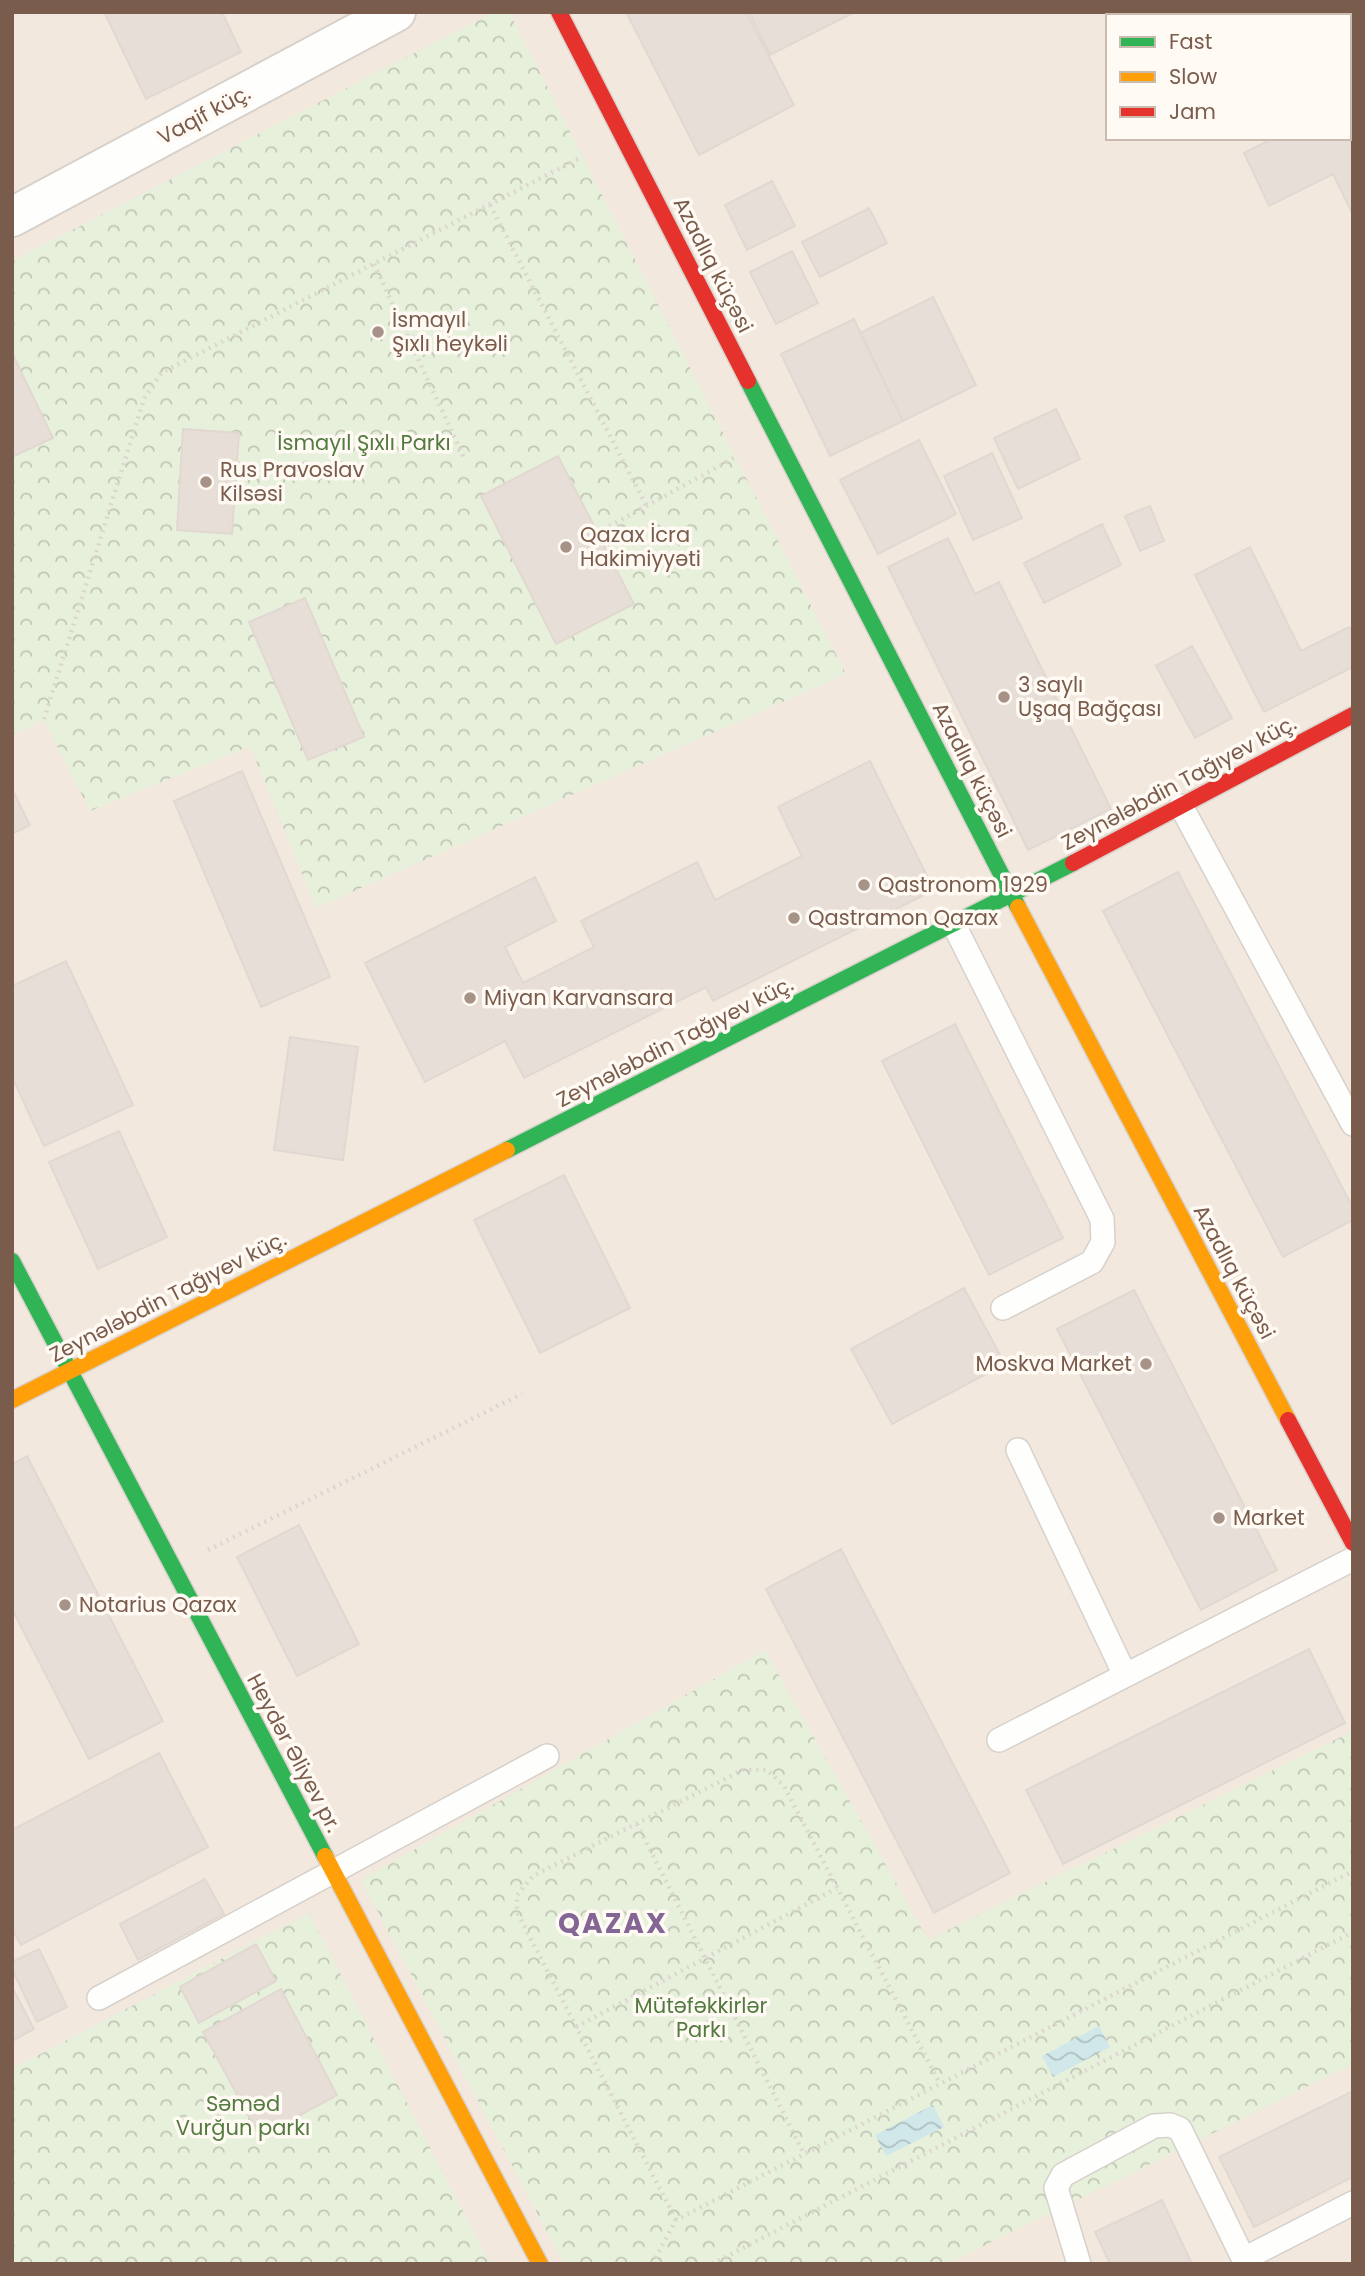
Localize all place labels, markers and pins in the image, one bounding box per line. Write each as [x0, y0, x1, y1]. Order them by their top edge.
place label: İsmayıl Şıxlı heykəli [392, 305, 508, 358]
marker: İsmayıl Şıxlı heykəli [370, 324, 386, 340]
place label: Rus Pravoslav Kilsəsi [220, 455, 365, 508]
marker: Rus Pravoslav Kilsəsi [198, 474, 214, 490]
place label: Qazax İcra Hakimiyyəti [580, 520, 701, 573]
marker: Qazax İcra Hakimiyyəti [558, 539, 574, 555]
place label: 3 saylı Uşaq Bağçası [1018, 670, 1161, 723]
marker: 3 saylı Uşaq Bağçası [996, 689, 1012, 705]
place label: Qastronom 1929 [878, 870, 1048, 899]
marker: Qastronom 1929 [856, 877, 872, 893]
place label: Qastramon Qazax [808, 903, 998, 932]
marker: Qastramon Qazax [786, 910, 802, 926]
place label: Miyan Karvansara [484, 983, 674, 1012]
marker: Miyan Karvansara [462, 990, 478, 1006]
place label: Moskva Market [976, 1349, 1132, 1378]
marker: Moskva Market [1138, 1356, 1154, 1372]
place label: Market [1233, 1503, 1305, 1532]
marker: Market [1211, 1510, 1227, 1526]
place label: Notarius Qazax [79, 1590, 237, 1619]
marker: Notarius Qazax [57, 1597, 73, 1613]

